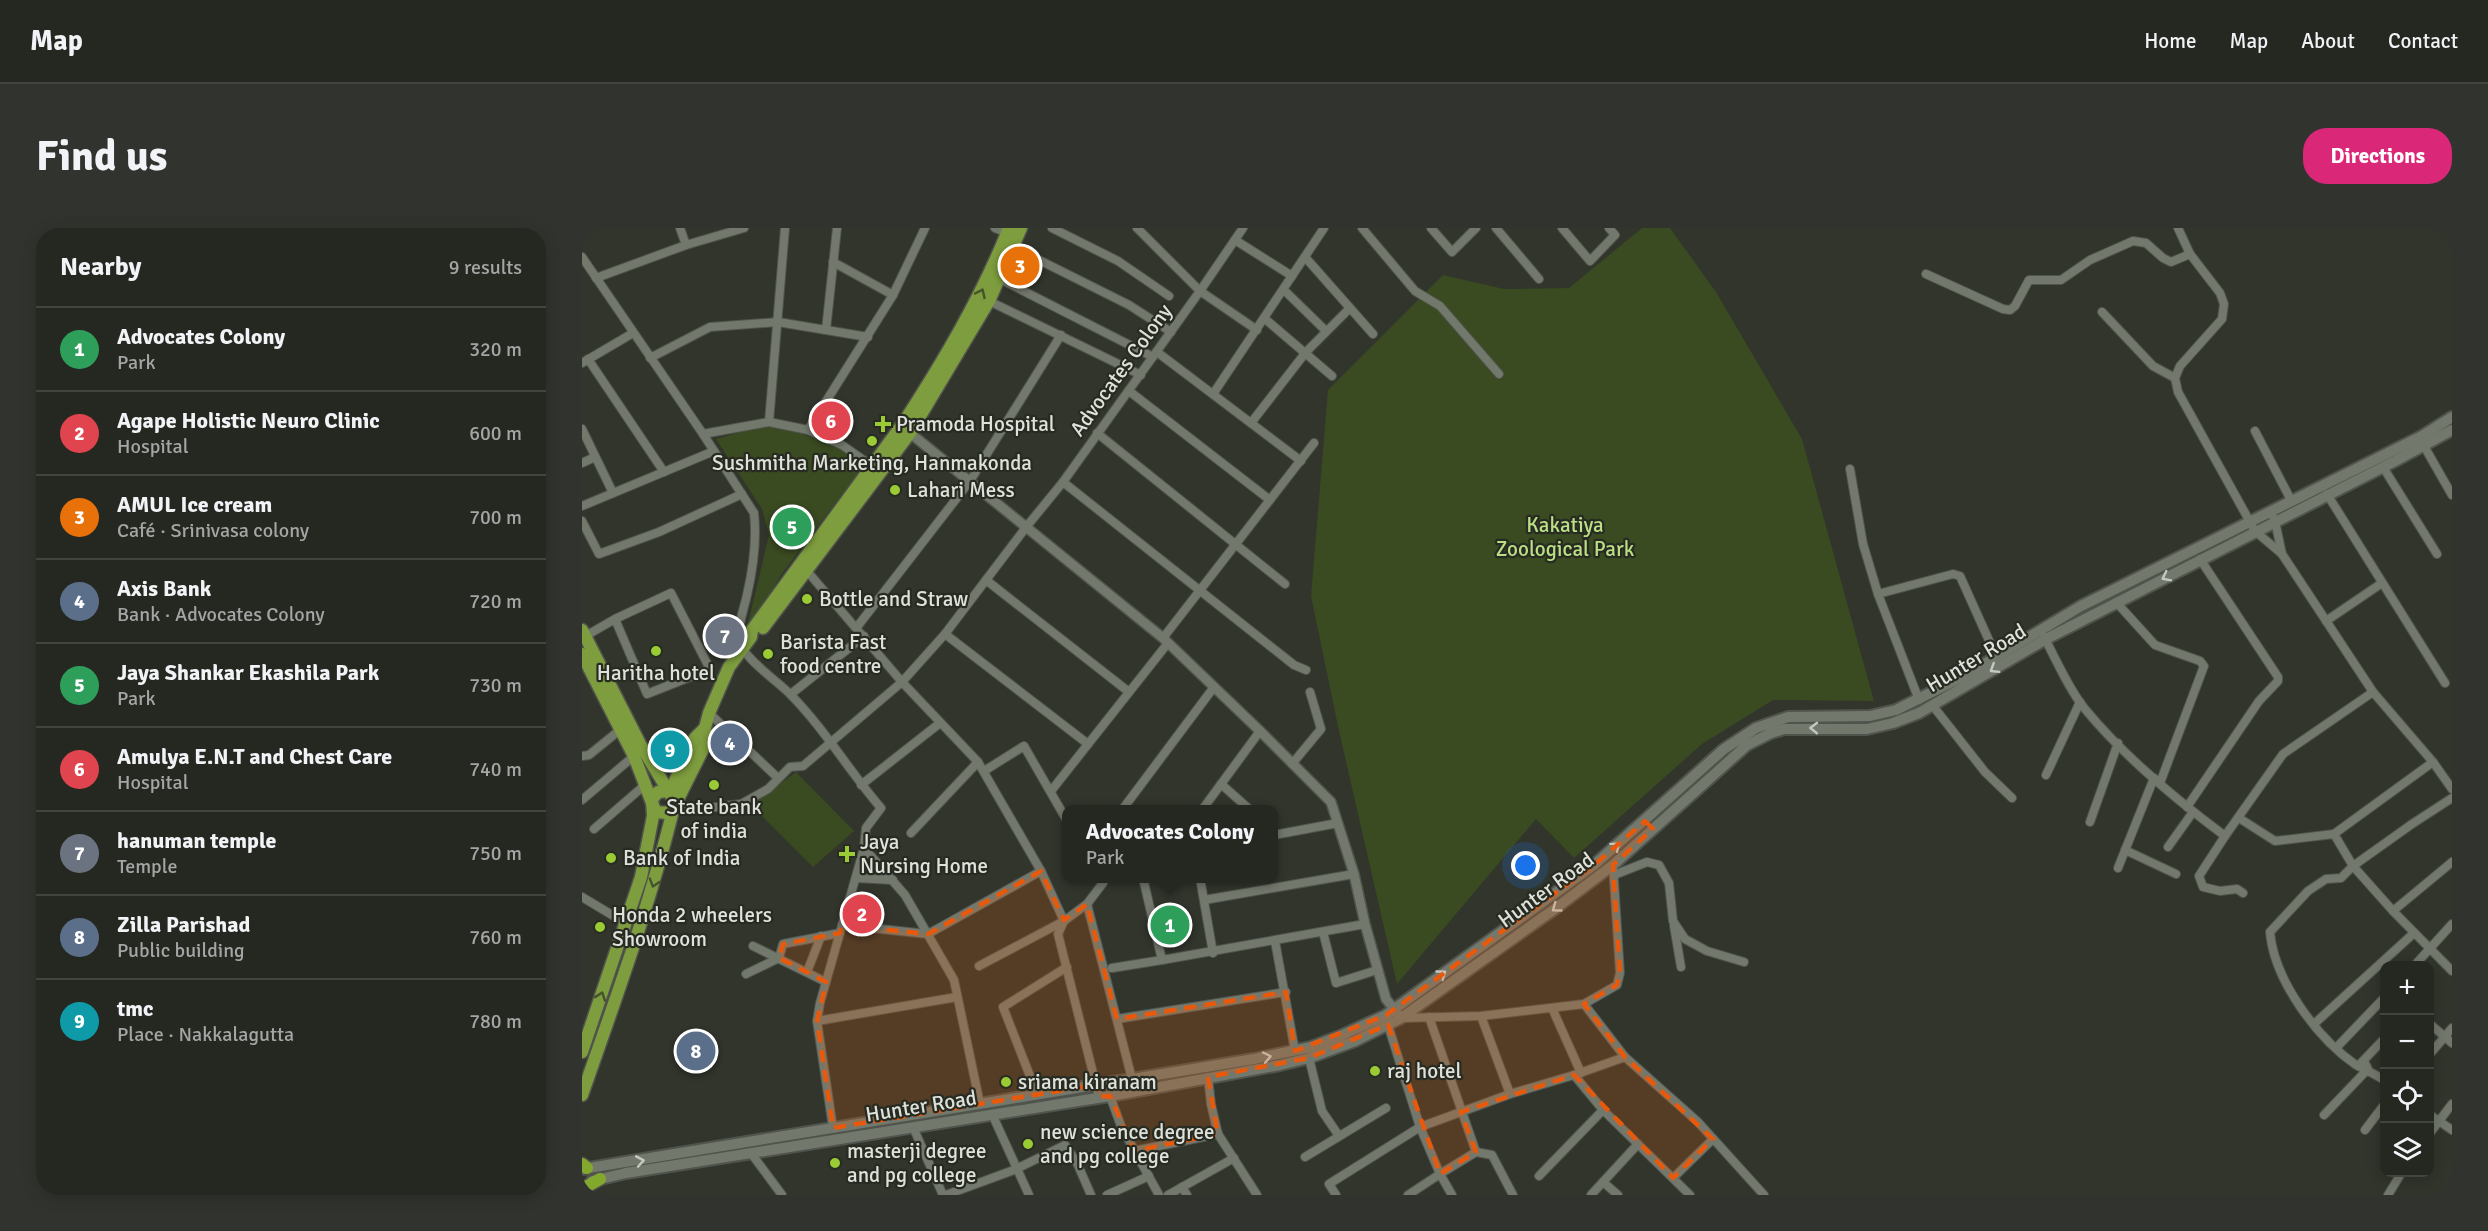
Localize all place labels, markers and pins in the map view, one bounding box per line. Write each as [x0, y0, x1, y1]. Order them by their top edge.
pin: 3 [1000, 243, 1040, 288]
pin: 6 [812, 398, 850, 444]
place label: Pramoda Hospital [896, 411, 1055, 437]
marker: Pramoda Hospital [874, 415, 892, 433]
marker: Sushmitha Marketing, Hanmakonda [865, 434, 879, 448]
place label: Sushmitha Marketing, Hanmakonda [712, 450, 1032, 476]
place label: Lahari Mess [907, 477, 1015, 503]
marker: Lahari Mess [888, 483, 902, 497]
pin: 5 [772, 504, 812, 550]
place label: Bottle and Straw [819, 586, 968, 612]
marker: Bottle and Straw [800, 592, 814, 606]
pin: 7 [706, 614, 744, 658]
place label: Barista Fast food centre [780, 629, 886, 679]
marker: Haritha hotel [649, 644, 663, 658]
marker: Barista Fast food centre [761, 647, 775, 661]
place label: Haritha hotel [597, 660, 715, 686]
pin: 4 [710, 720, 750, 766]
pin: 9 [650, 728, 689, 772]
marker: State bank of india [707, 778, 721, 792]
place label: State bank of india [666, 794, 762, 844]
place label: Jaya Nursing Home [860, 829, 988, 879]
place label: Bank of India [623, 845, 740, 871]
marker: Jaya Nursing Home [838, 845, 856, 863]
marker: Bank of India [604, 851, 618, 865]
pin: 2 [842, 892, 882, 936]
place label: Honda 2 wheelers Showroom [612, 902, 772, 952]
pin: 1 [1150, 902, 1190, 948]
marker: Honda 2 wheelers Showroom [593, 920, 607, 934]
pin: 8 [676, 1028, 716, 1074]
place label: raj hotel [1387, 1058, 1462, 1084]
marker: raj hotel [1368, 1064, 1382, 1078]
place label: sriama kiranam [1018, 1069, 1157, 1095]
marker: sriama kiranam [999, 1075, 1013, 1089]
place label: new science degree and pg college [1040, 1119, 1214, 1169]
marker: new science degree and pg college [1021, 1137, 1035, 1151]
place label: masterji degree and pg college [847, 1138, 987, 1188]
marker: masterji degree and pg college [828, 1156, 842, 1170]

